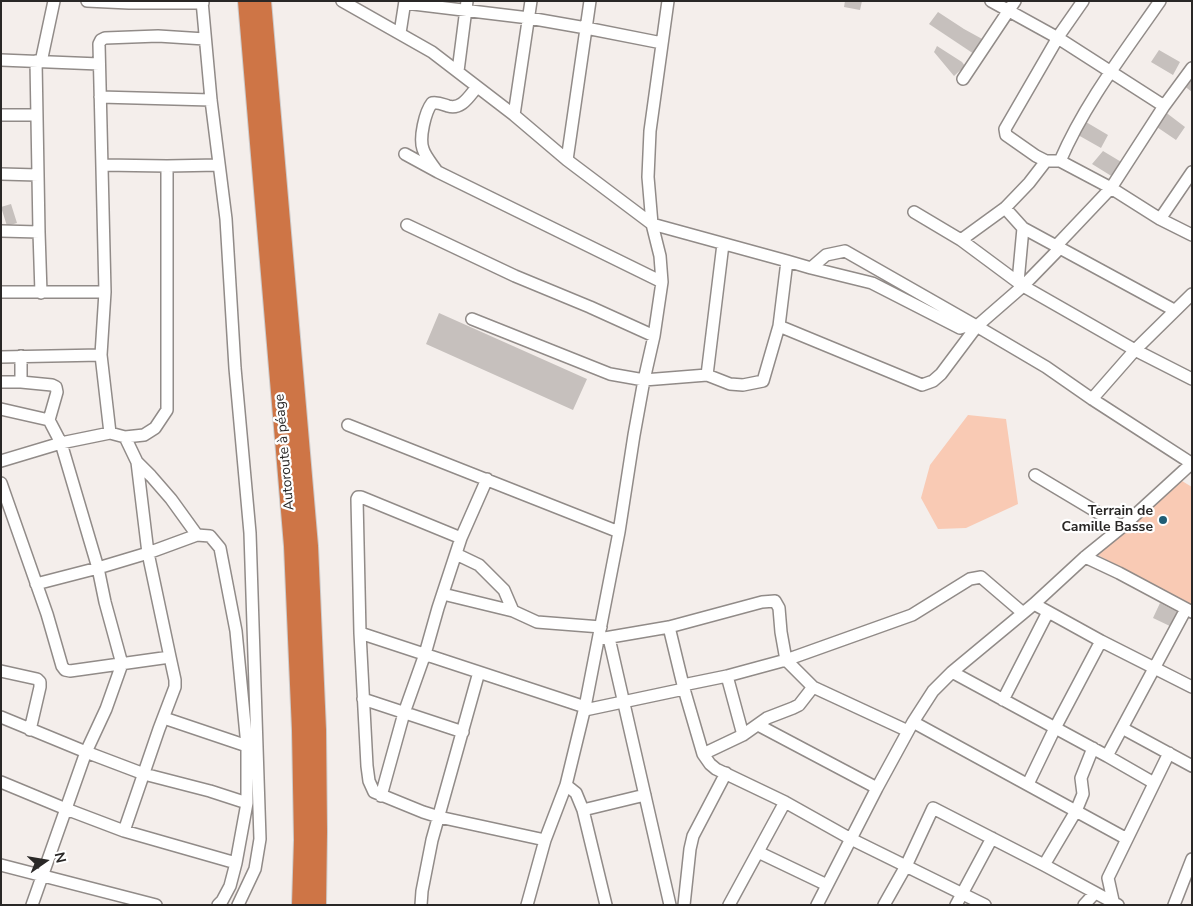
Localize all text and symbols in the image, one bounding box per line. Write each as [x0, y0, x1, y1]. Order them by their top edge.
street label: Autoroute à péage [272, 393, 298, 511]
place label: Terrain de Camille Basse [1061, 504, 1153, 536]
marker: Terrain de Camille Basse [1157, 514, 1169, 526]
north arrow [20, 836, 70, 886]
text: N [50, 850, 71, 865]

